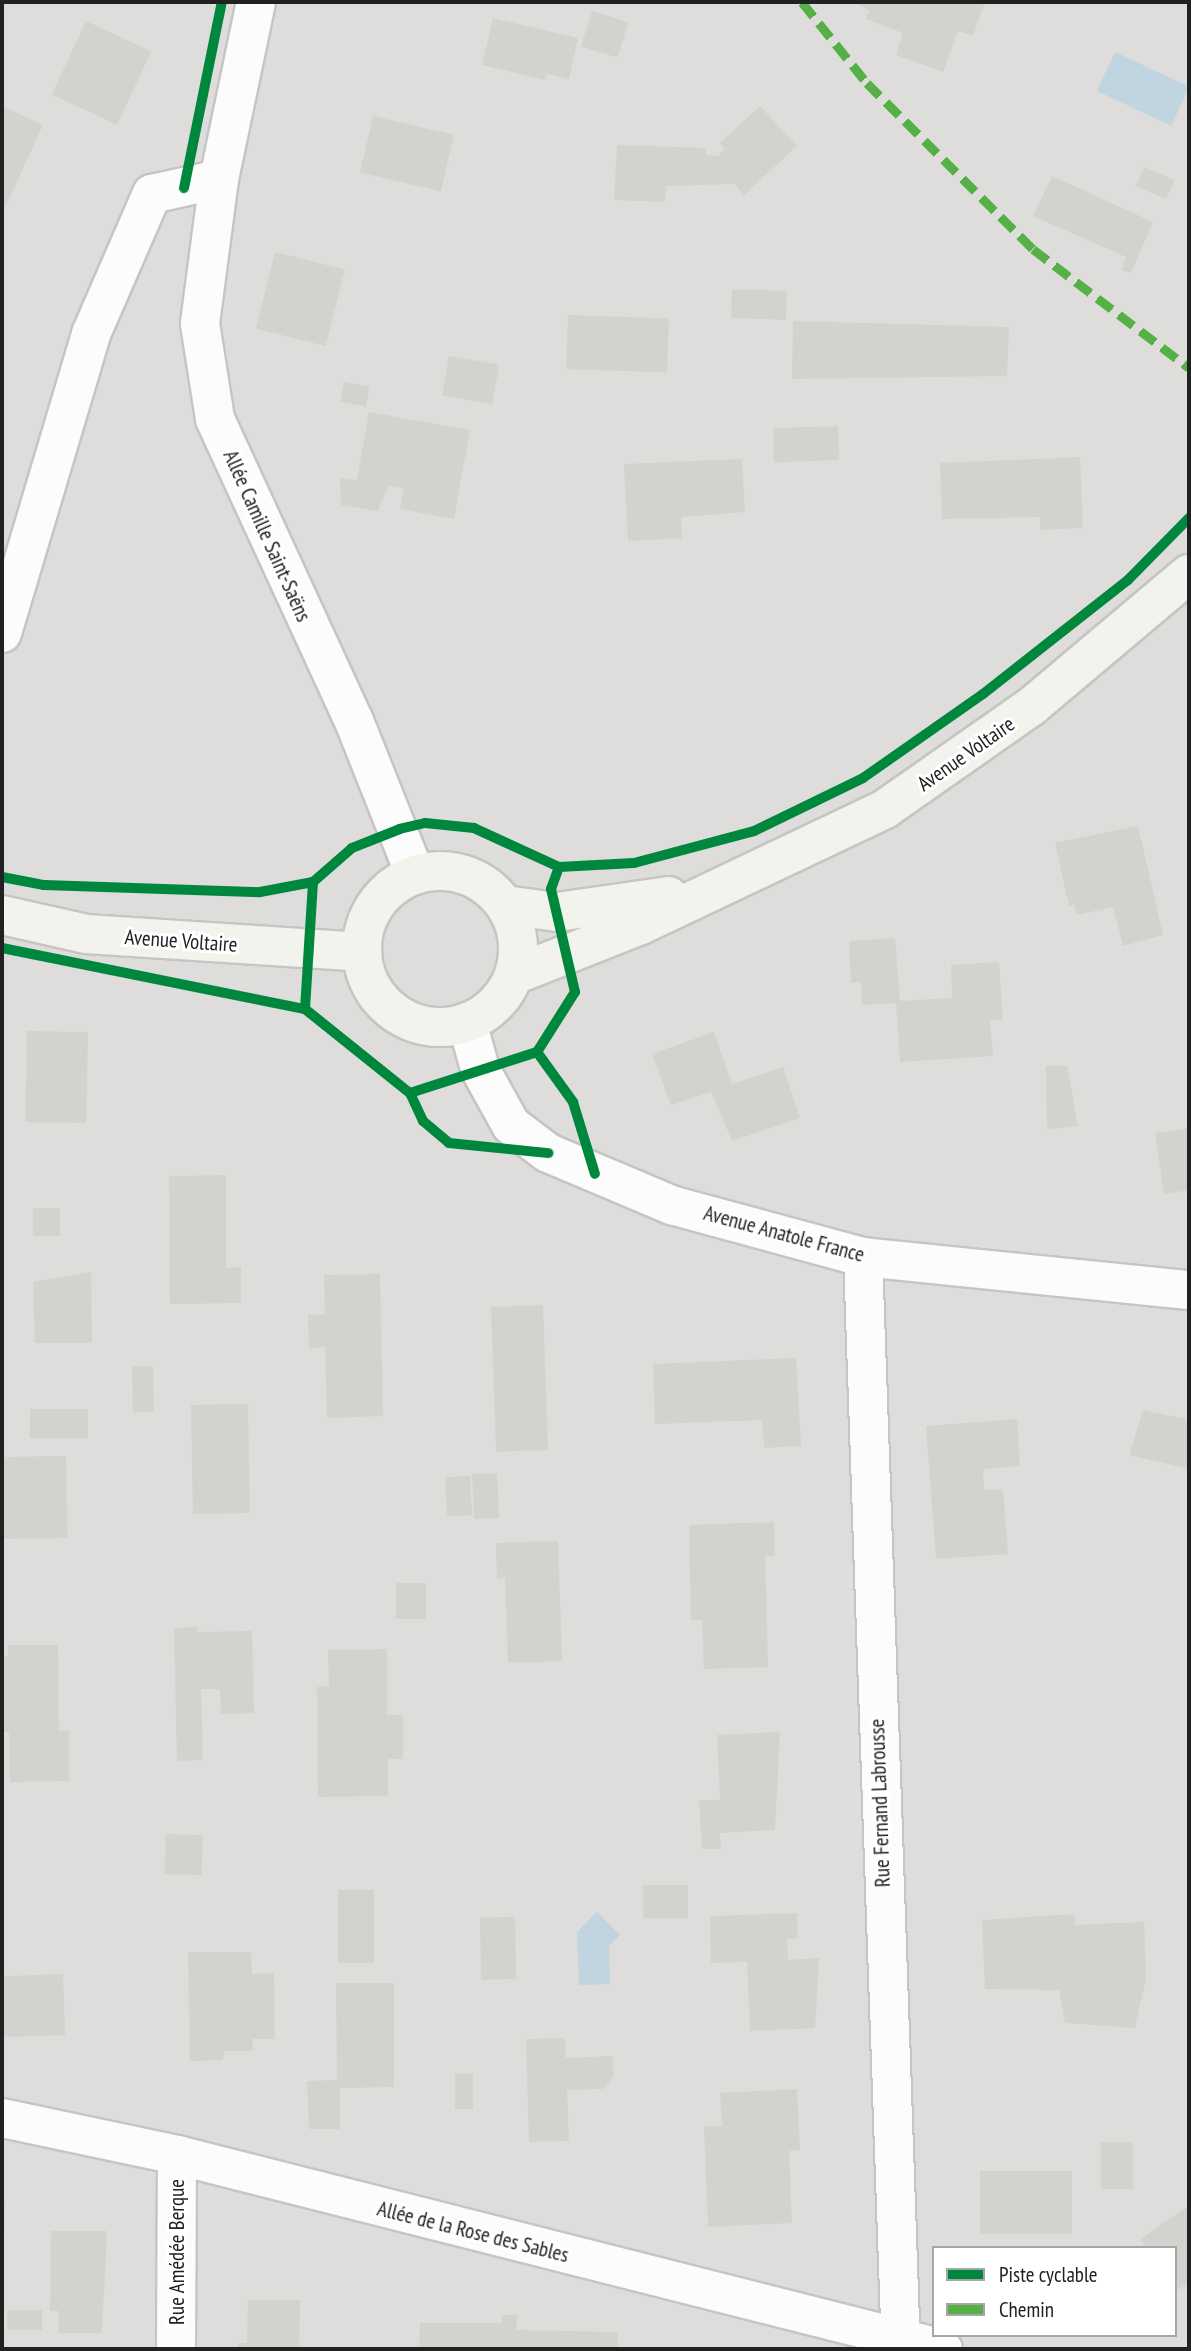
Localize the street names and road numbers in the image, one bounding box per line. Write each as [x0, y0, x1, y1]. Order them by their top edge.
street label: Allée Camille Saint-Saëns [218, 446, 316, 626]
street label: Avenue Voltaire [912, 711, 1020, 797]
street label: Avenue Voltaire [124, 924, 238, 958]
street label: Avenue Anatole France [701, 1200, 867, 1268]
street label: Rue Fernand Labrousse [864, 1718, 896, 1888]
street label: Rue Amédée Berque [164, 2179, 190, 2325]
street label: Allée de la Rose des Sables [375, 2196, 571, 2268]

